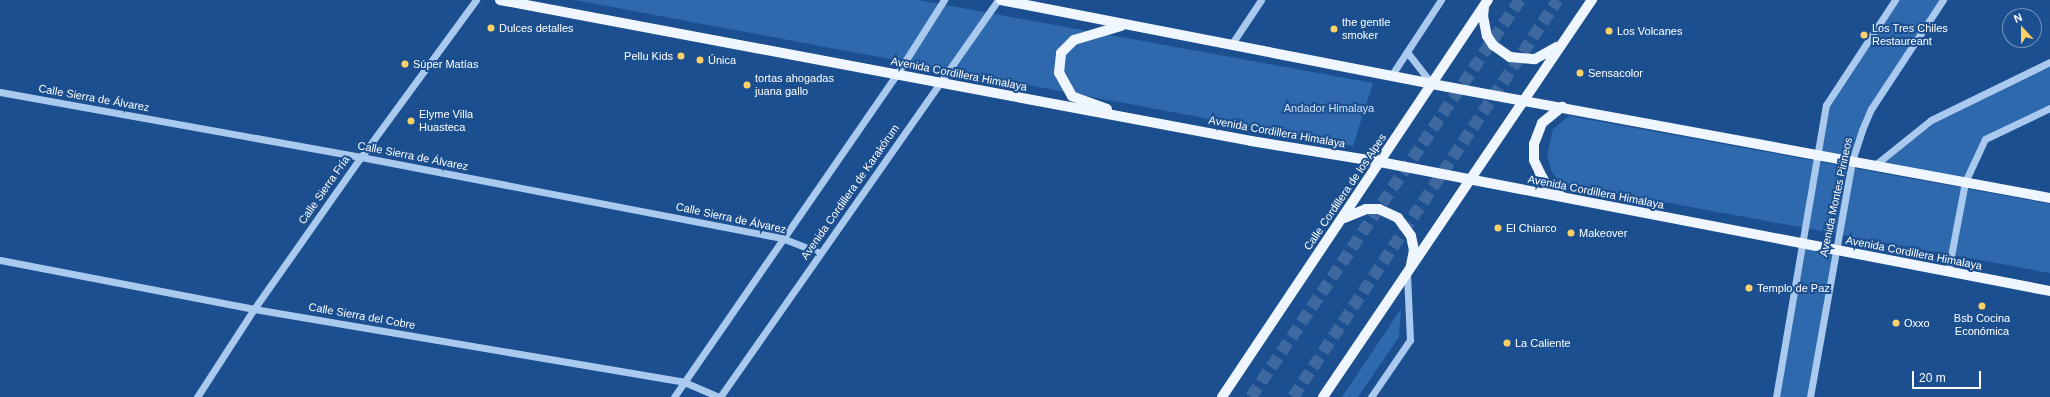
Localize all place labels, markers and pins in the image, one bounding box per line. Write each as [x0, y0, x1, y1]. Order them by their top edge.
place label: the gentle smoker [1342, 16, 1390, 42]
place label: Dulces detalles [499, 21, 574, 35]
place label: Los Tres Chiles Restaureant [1872, 22, 1948, 48]
marker: Dulces detalles [486, 23, 496, 33]
marker: the gentle smoker [1329, 24, 1339, 34]
place label: Los Volcanes [1617, 24, 1682, 38]
marker: Los Volcanes [1604, 26, 1614, 36]
marker: Los Tres Chiles Restaureant [1859, 30, 1869, 40]
place label: Pellu Kids [624, 49, 673, 63]
marker: Pellu Kids [676, 51, 686, 61]
place label: Única [708, 53, 736, 67]
marker: Única [695, 55, 705, 65]
place label: Súper Matías [413, 57, 478, 71]
marker: Súper Matías [400, 59, 410, 69]
place label: Sensacolor [1588, 66, 1643, 80]
marker: Sensacolor [1575, 68, 1585, 78]
place label: tortas ahogadas juana gallo [755, 72, 834, 98]
marker: tortas ahogadas juana gallo [742, 80, 752, 90]
place label: Elyme Villa Huasteca [419, 108, 473, 134]
marker: Elyme Villa Huasteca [406, 116, 416, 126]
place label: El Chiarco [1506, 221, 1557, 235]
marker: El Chiarco [1493, 223, 1503, 233]
place label: Makeover [1579, 226, 1627, 240]
marker: Makeover [1566, 228, 1576, 238]
place label: Templo de Paz [1757, 281, 1830, 295]
marker: Templo de Paz [1744, 283, 1754, 293]
marker: Bsb Cocina Económica [1977, 301, 1987, 311]
place label: Bsb Cocina Económica [1954, 312, 2010, 338]
place label: Oxxo [1904, 316, 1930, 330]
marker: Oxxo [1891, 318, 1901, 328]
place label: La Caliente [1515, 336, 1571, 350]
marker: La Caliente [1502, 338, 1512, 348]

